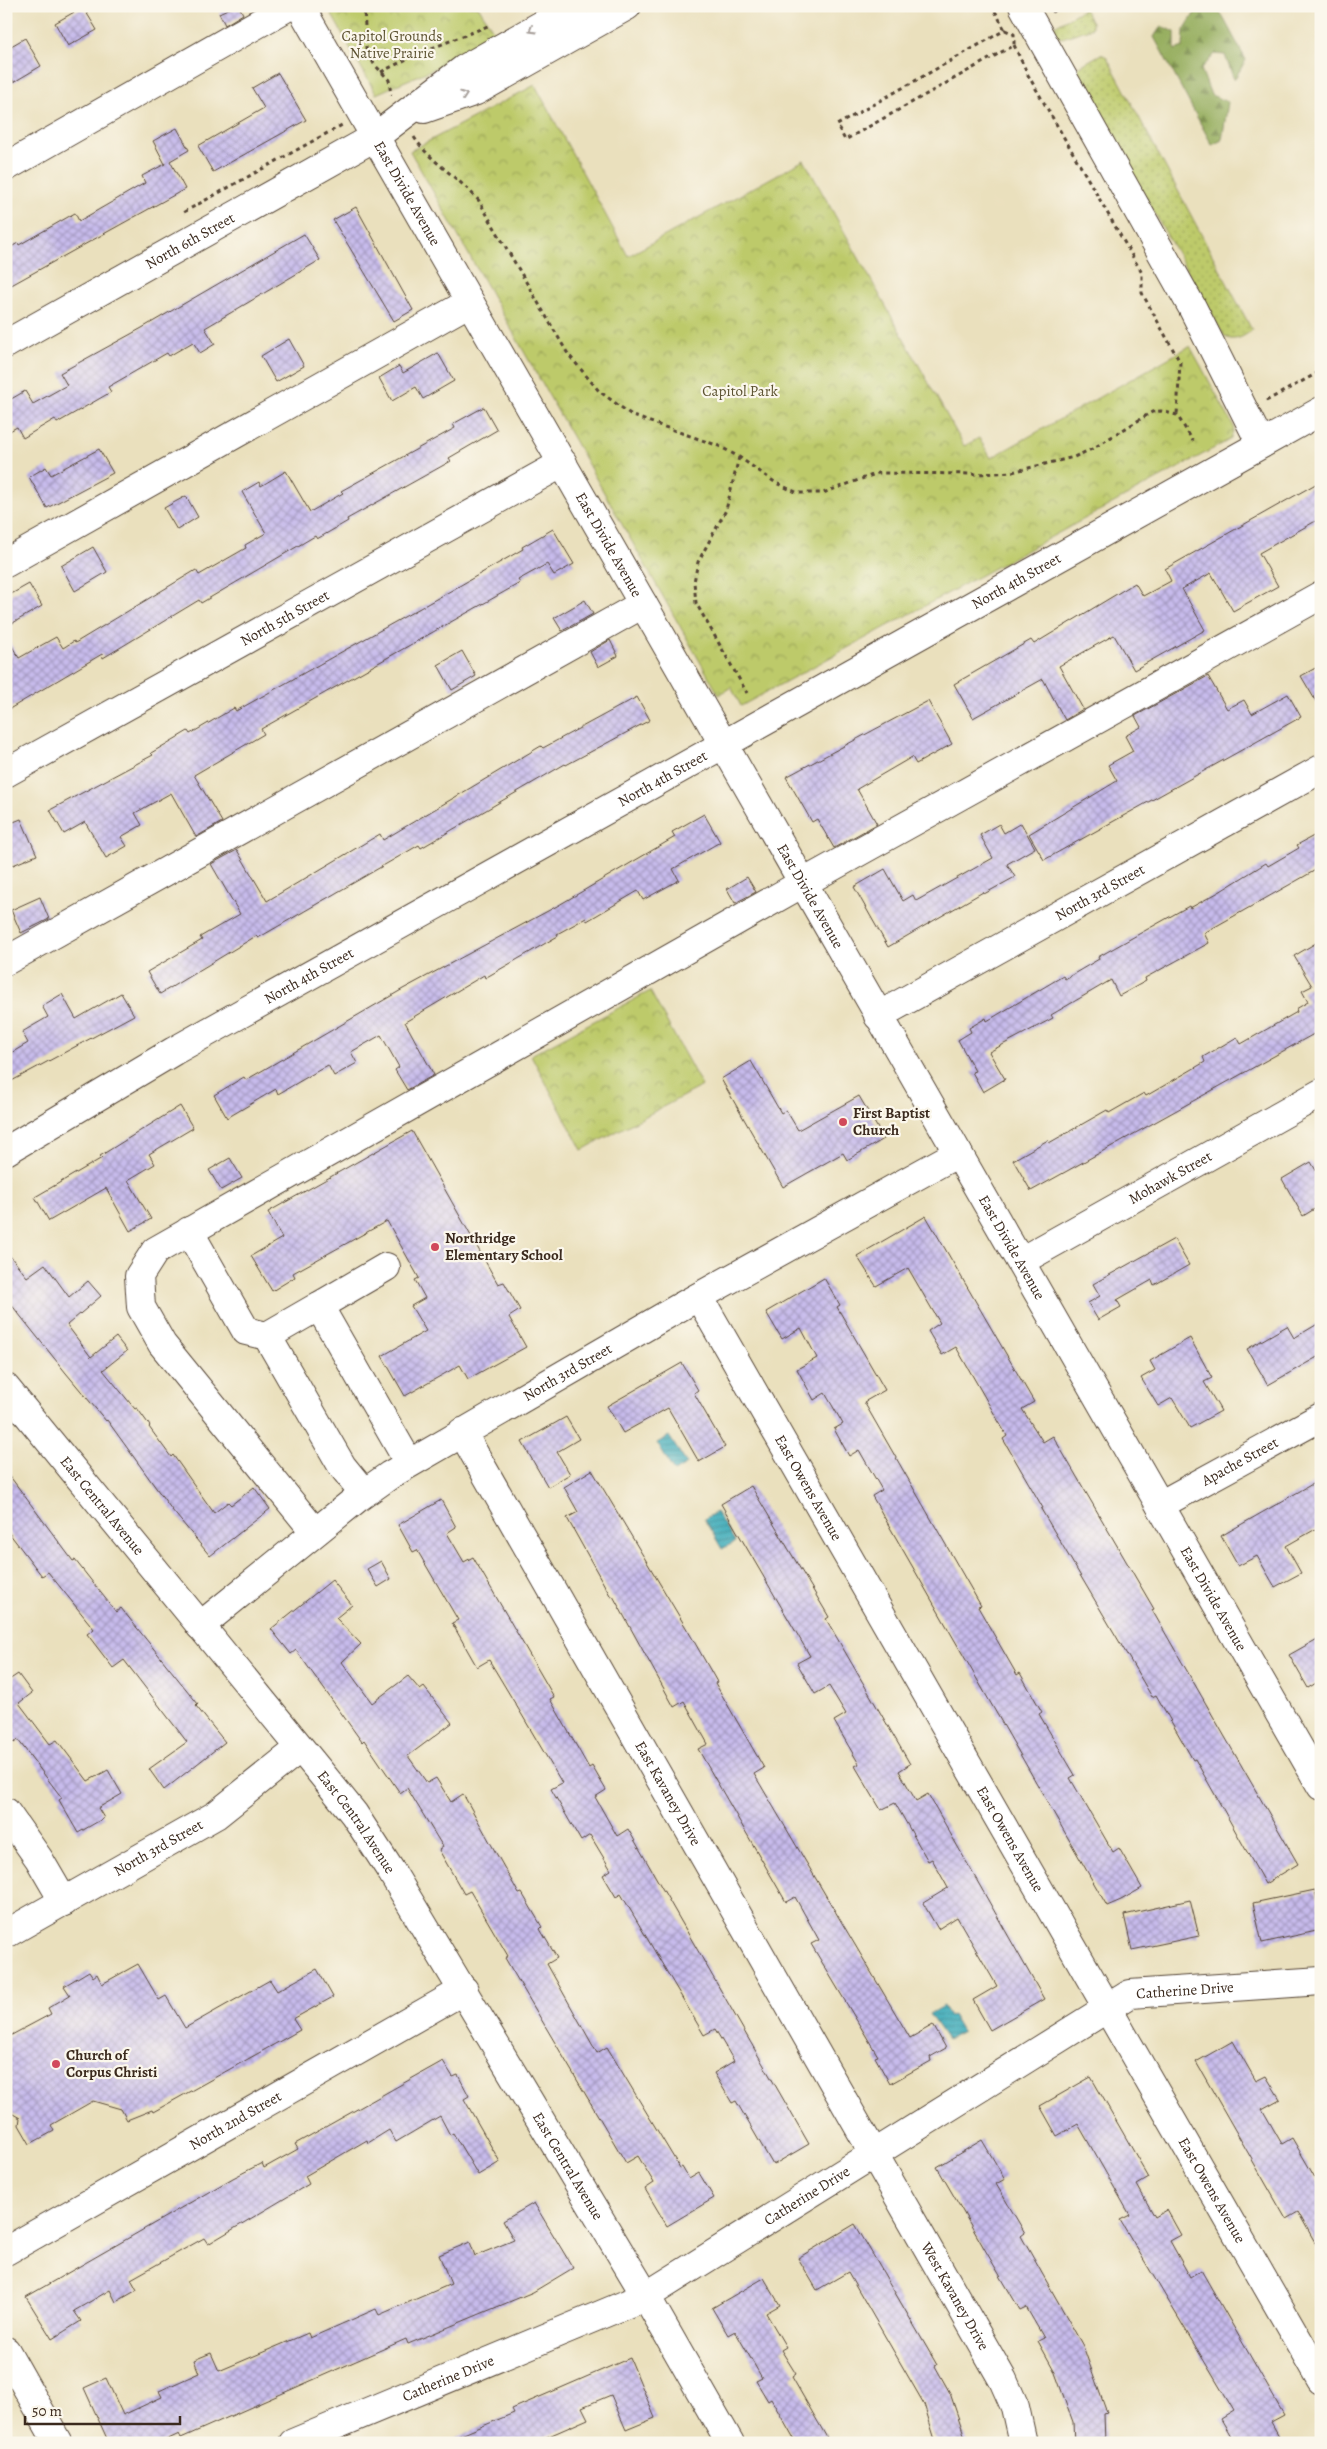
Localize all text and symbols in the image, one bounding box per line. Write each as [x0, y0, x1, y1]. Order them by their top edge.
one-way arrow [529, 24, 538, 34]
park label: Capitol Grounds Native Prairie [342, 26, 442, 63]
one-way arrow [460, 91, 468, 101]
street label: East Divide Avenue [370, 137, 446, 250]
street label: North 6th Street [142, 208, 238, 274]
park label: Capitol Park [702, 381, 778, 401]
street label: East Divide Avenue [571, 489, 647, 601]
street label: North 4th Street [968, 548, 1065, 614]
street label: North 5th Street [237, 585, 333, 651]
street label: North 4th Street [614, 745, 711, 811]
street label: East Divide Avenue [773, 840, 849, 952]
street label: North 3rd Street [1052, 859, 1148, 925]
street label: North 4th Street [261, 943, 357, 1009]
place label: First Baptist Church [853, 1103, 930, 1140]
marker: First Baptist Church [837, 1116, 849, 1128]
street label: Mohawk Street [1125, 1146, 1216, 1209]
street label: East Divide Avenue [974, 1191, 1050, 1304]
place label: Northridge Elementary School [445, 1228, 563, 1265]
marker: Northridge Elementary School [429, 1241, 441, 1253]
street label: North 3rd Street [520, 1338, 616, 1406]
street label: East Owens Avenue [770, 1431, 847, 1545]
street label: Apache Street [1197, 1432, 1282, 1491]
street label: East Central Avenue [56, 1452, 149, 1560]
street label: East Divide Avenue [1176, 1543, 1252, 1655]
street label: East Kavaney Drive [630, 1737, 706, 1849]
street label: East Central Avenue [313, 1766, 400, 1878]
street label: East Owens Avenue [972, 1782, 1049, 1896]
street label: North 3rd Street [110, 1814, 207, 1881]
street label: Catherine Drive [1136, 1977, 1235, 2004]
place label: Church of Corpus Christi [66, 2045, 158, 2082]
marker: Church of Corpus Christi [50, 2058, 62, 2070]
street label: North 2nd Street [186, 2086, 285, 2154]
street label: East Central Avenue [528, 2108, 608, 2224]
street label: East Owens Avenue [1174, 2134, 1250, 2247]
street label: Catherine Drive [760, 2161, 854, 2230]
street label: West Kavaney Drive [916, 2238, 994, 2354]
street label: Catherine Drive [399, 2350, 497, 2406]
scale bar [25, 2394, 180, 2426]
text: 50 m [32, 2401, 62, 2421]

